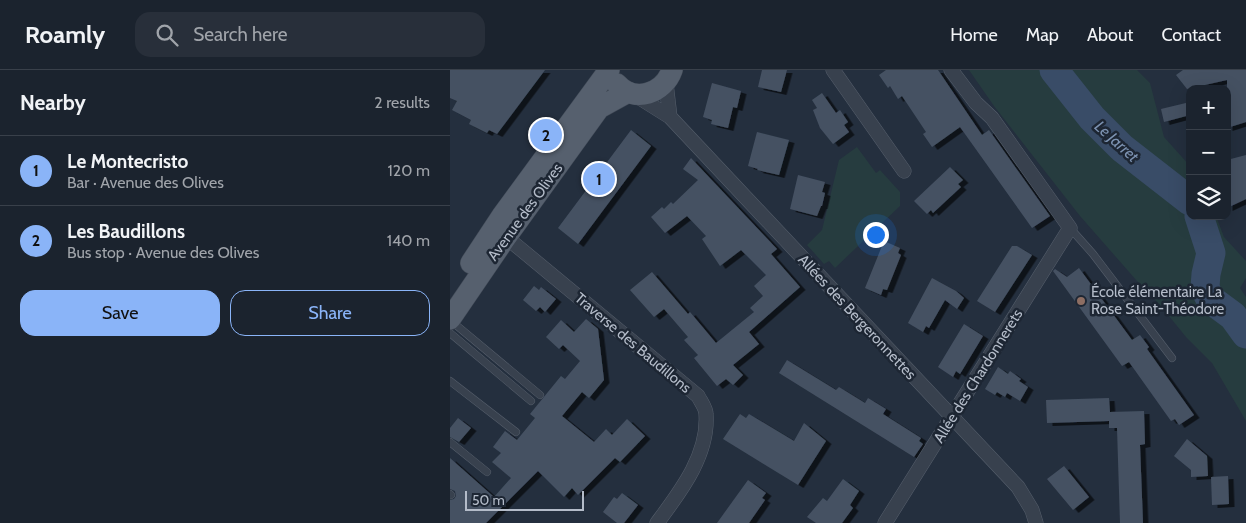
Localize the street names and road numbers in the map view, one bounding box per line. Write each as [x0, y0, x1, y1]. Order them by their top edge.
street label: Avenue des Olives [484, 160, 566, 264]
street label: Allées des Bergeronnettes [794, 251, 920, 383]
street label: Traverse des Baudillons [571, 289, 695, 397]
street label: Allée des Chardonnerets [930, 306, 1026, 446]

